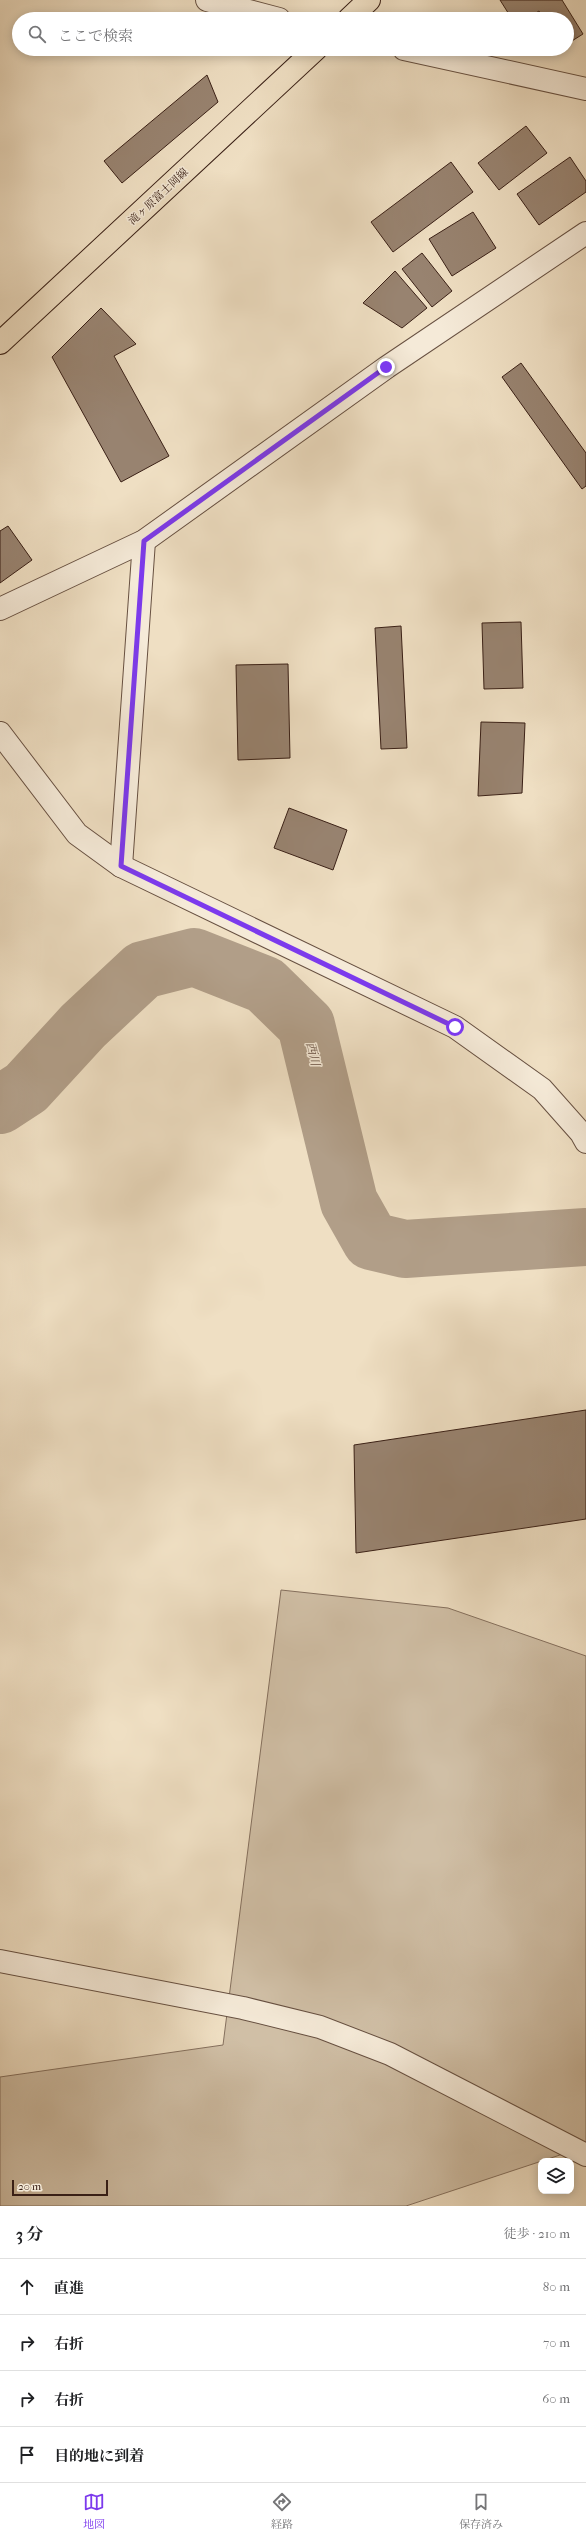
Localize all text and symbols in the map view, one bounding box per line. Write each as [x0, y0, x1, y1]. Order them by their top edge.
search box [12, 12, 574, 56]
icon: search [26, 23, 48, 45]
text: ここで検索 [58, 27, 133, 45]
street label: 滝ヶ原富士岡線 [126, 165, 191, 227]
route end [377, 358, 395, 376]
route start [446, 1018, 464, 1036]
water label: 西川 [303, 1041, 323, 1069]
map controls [538, 2158, 574, 2194]
button: layers [538, 2158, 574, 2194]
scale bar [12, 2178, 108, 2197]
text: 20 m [18, 2180, 41, 2193]
text: 3 分 [16, 2224, 44, 2244]
text: 徒歩 · 210 m [504, 2226, 570, 2241]
icon: ahead [16, 2276, 38, 2298]
text: 直進 [54, 2279, 84, 2297]
text: 80 m [543, 2279, 570, 2294]
icon: right [16, 2332, 38, 2354]
text: 右折 [54, 2335, 84, 2353]
text: 70 m [543, 2335, 570, 2350]
icon: right [16, 2388, 38, 2410]
text: 右折 [54, 2391, 84, 2409]
text: 60 m [542, 2391, 570, 2406]
icon: arrive [16, 2444, 38, 2466]
text: 目的地に到着 [54, 2447, 144, 2465]
tab: 地図 [83, 2491, 105, 2531]
tab: 経路 [271, 2491, 293, 2531]
tab: 保存済み [459, 2491, 503, 2531]

